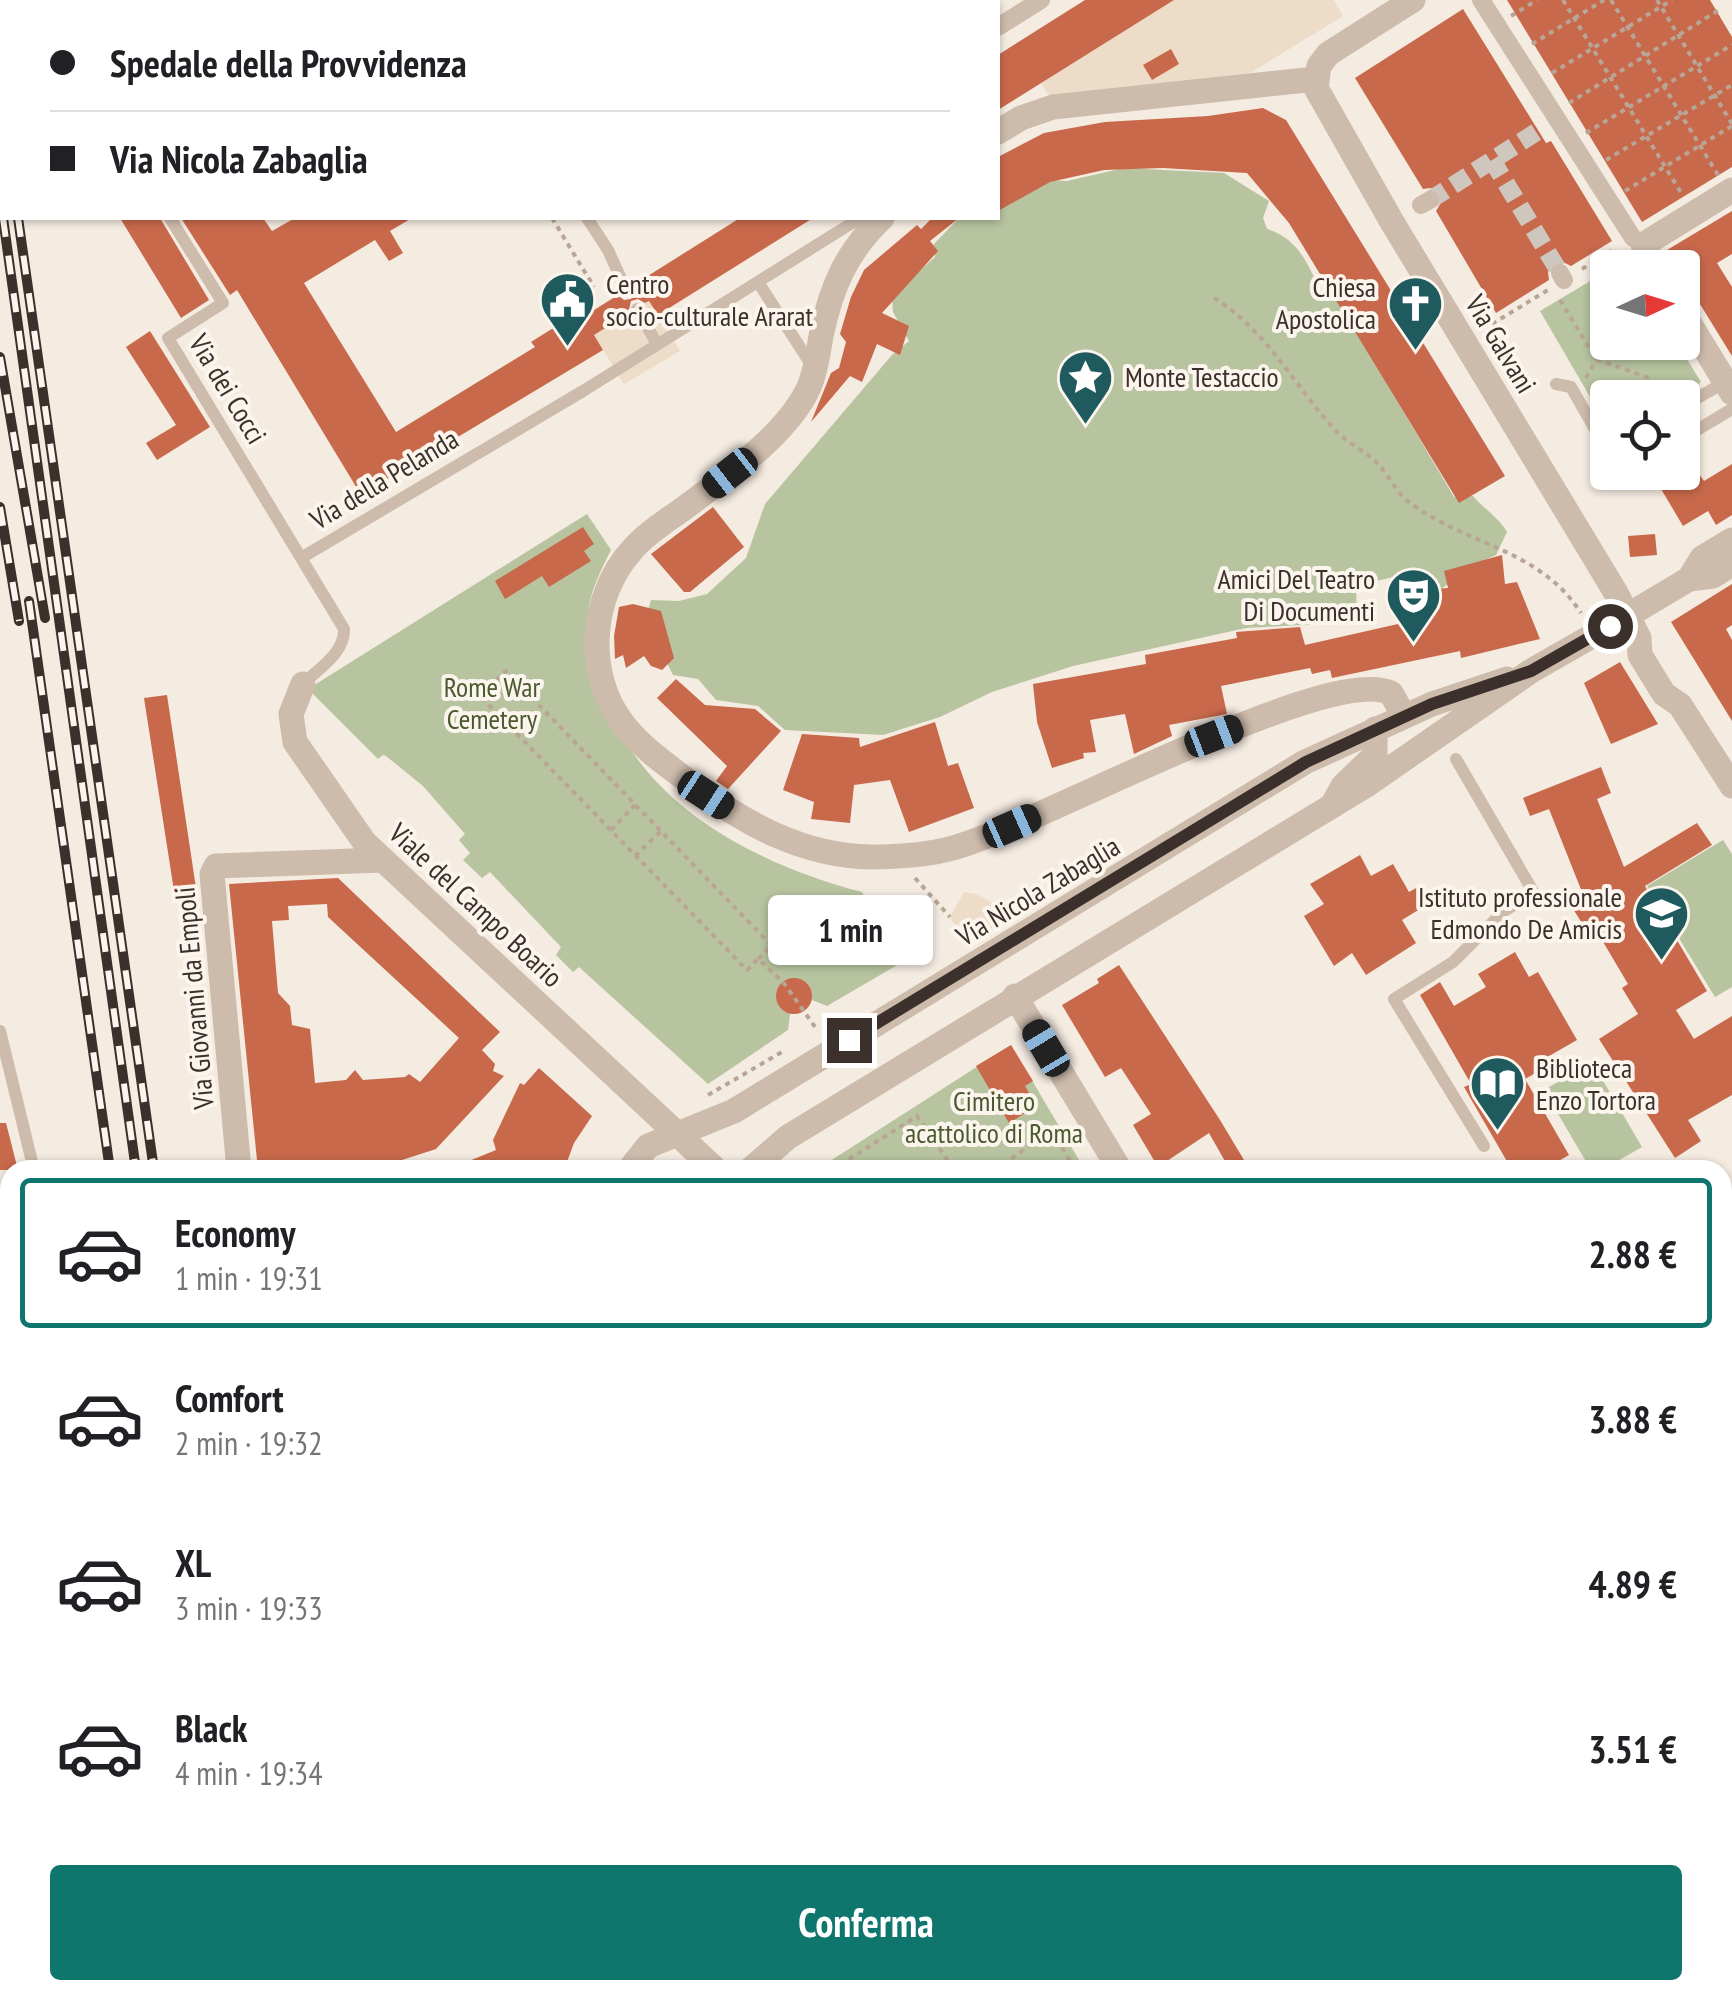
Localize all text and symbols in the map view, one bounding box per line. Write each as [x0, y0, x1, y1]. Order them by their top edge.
text: Spedale della Provvidenza [110, 38, 467, 87]
text: Via Nicola Zabaglia [110, 134, 368, 183]
north arrow [1590, 250, 1700, 360]
map controls [1590, 250, 1700, 490]
place label: Centro socio-culturale Ararat [606, 265, 813, 334]
place label: Chiesa Apostolica [1276, 268, 1376, 337]
public building icon: Centro socio-culturale Ararat [537, 270, 597, 349]
church icon: Chiesa Apostolica [1385, 273, 1445, 352]
street label: Via Galvani [1457, 287, 1545, 400]
street label: Via dei Cocci [181, 326, 276, 450]
place icon: Monte Testaccio [1056, 347, 1116, 426]
place label: Monte Testaccio [1125, 358, 1279, 395]
button: locate [1590, 380, 1700, 490]
street label: Via della Pelanda [302, 420, 465, 538]
car [697, 443, 763, 503]
place label: Amici Del Teatro Di Documenti [1218, 560, 1375, 629]
theatre icon: Amici Del Teatro Di Documenti [1384, 565, 1444, 644]
route start [1588, 604, 1633, 649]
park label: Rome War Cemetery [444, 668, 541, 737]
car [1181, 711, 1247, 761]
car [673, 766, 739, 824]
car [978, 800, 1046, 852]
street label: Viale del Campo Boario [381, 814, 571, 995]
street label: Via Nicola Zabaglia [948, 827, 1126, 954]
place label: Istituto professionale Edmondo De Amicis [1418, 878, 1622, 947]
school or university icon: Istituto professionale Edmondo De Amicis [1631, 883, 1691, 962]
street label: Via Giovanni da Empoli [165, 885, 222, 1112]
callout: 1 min [766, 895, 932, 965]
text: 1 min [818, 909, 883, 951]
car [1018, 1015, 1074, 1081]
route end [827, 1018, 872, 1063]
place label: Biblioteca Enzo Tortora [1536, 1049, 1656, 1118]
library icon: Biblioteca Enzo Tortora [1467, 1054, 1527, 1133]
park label: Cimitero acattolico di Roma [905, 1082, 1083, 1151]
icon: car [55, 1208, 145, 1298]
text: Economy [175, 1208, 295, 1257]
text: 2.88 € [1588, 1229, 1677, 1278]
text: 1 min · 19:31 [175, 1257, 323, 1299]
icon: car [55, 1373, 145, 1463]
text: Comfort [175, 1373, 284, 1422]
text: 3.88 € [1588, 1394, 1677, 1443]
text: 2 min · 19:32 [175, 1422, 323, 1464]
icon: car [55, 1538, 145, 1628]
text: XL [175, 1538, 211, 1587]
text: 4.89 € [1588, 1559, 1677, 1608]
text: 3 min · 19:33 [175, 1587, 323, 1629]
icon: car [55, 1703, 145, 1793]
text: Black [175, 1703, 248, 1752]
text: 3.51 € [1588, 1724, 1677, 1773]
text: 4 min · 19:34 [175, 1752, 323, 1794]
button: Conferma [50, 1865, 1682, 1980]

